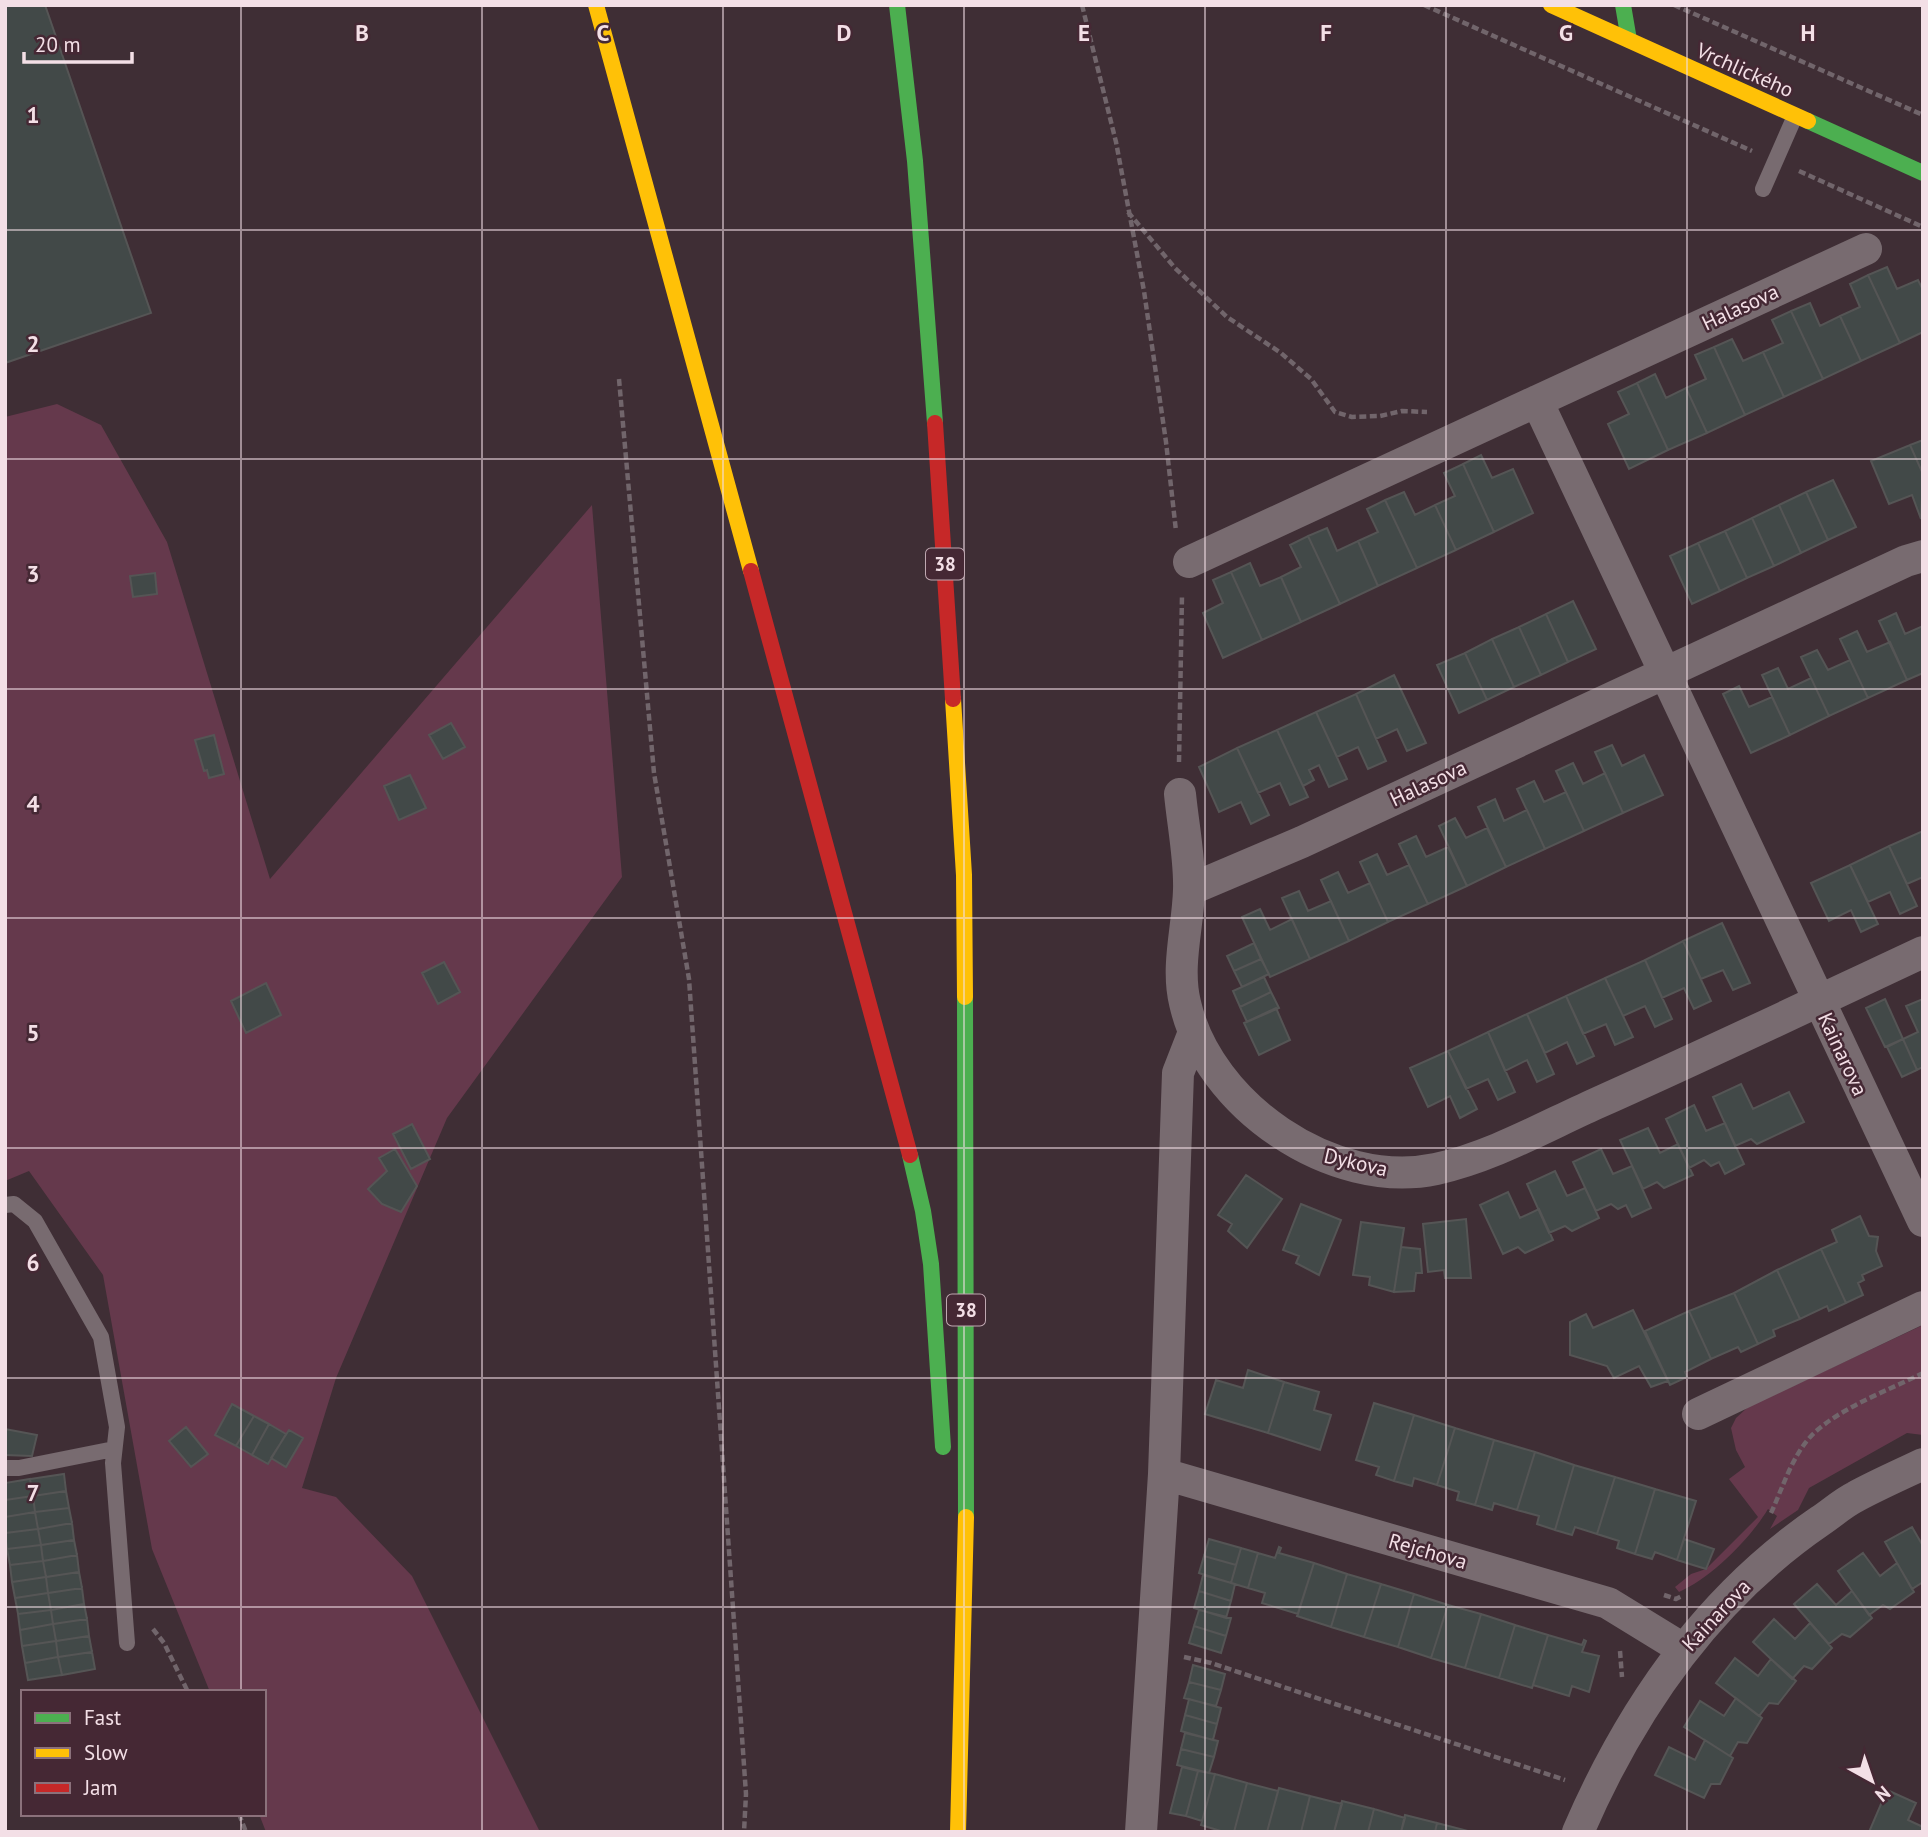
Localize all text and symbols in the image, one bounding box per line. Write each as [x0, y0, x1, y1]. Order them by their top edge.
text: B [355, 18, 369, 47]
text: C [597, 18, 610, 47]
text: D [837, 18, 851, 47]
text: E [1078, 18, 1090, 47]
text: F [1320, 18, 1332, 47]
text: G [1559, 18, 1573, 47]
text: H [1801, 18, 1815, 47]
scale bar [24, 21, 133, 65]
text: 20 m [35, 31, 81, 58]
street label: Vrchlického [1691, 36, 1798, 103]
text: 1 [26, 100, 40, 129]
street label: Halasova [1697, 278, 1783, 336]
text: 2 [26, 329, 40, 358]
road number: 38 [926, 548, 964, 580]
text: 3 [26, 559, 40, 588]
street label: Halasova [1385, 754, 1471, 812]
text: 4 [26, 789, 40, 818]
street label: Kainarova [1812, 1008, 1874, 1100]
text: 5 [26, 1018, 40, 1047]
street label: Dykova [1322, 1142, 1390, 1182]
text: 6 [26, 1248, 40, 1277]
road number: 38 [947, 1294, 985, 1326]
text: 7 [26, 1478, 40, 1507]
street label: Rejchova [1386, 1527, 1470, 1575]
street label: Kainarova [1676, 1573, 1756, 1657]
legend [21, 1690, 266, 1816]
text: Fast [84, 1704, 121, 1731]
text: Slow [84, 1739, 128, 1766]
north arrow [1837, 1746, 1907, 1816]
text: Jam [83, 1774, 118, 1801]
text: N [1870, 1781, 1895, 1807]

